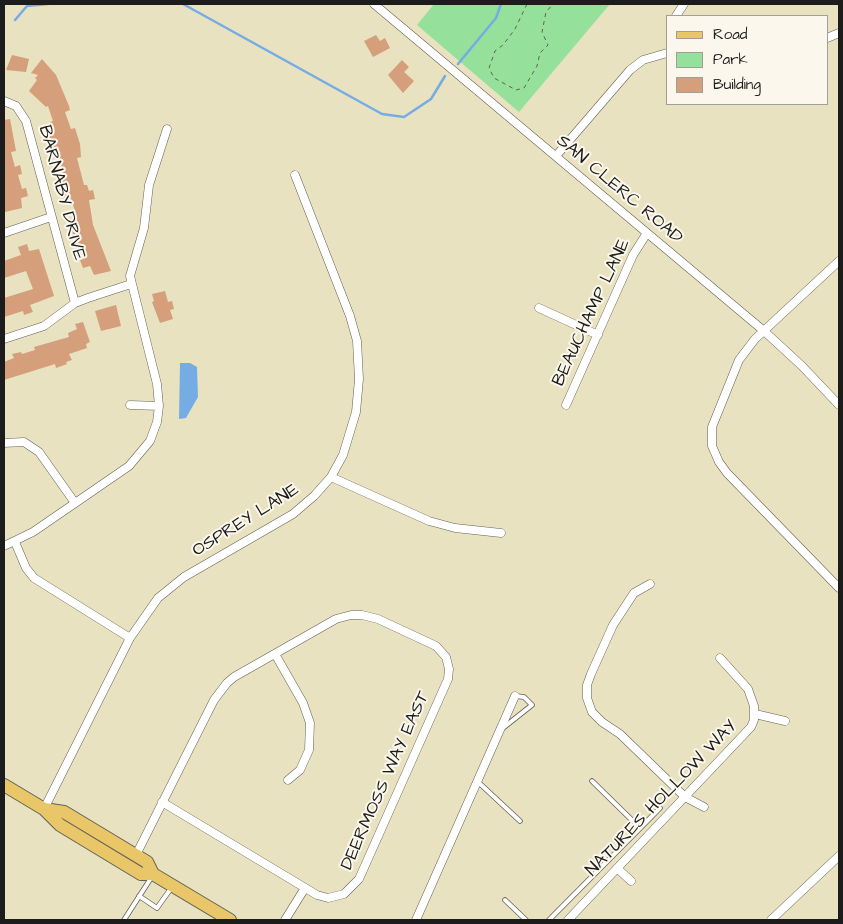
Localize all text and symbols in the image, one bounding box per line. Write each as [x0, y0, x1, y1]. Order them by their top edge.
legend [666, 15, 828, 105]
text: Road [713, 24, 747, 45]
text: Park [713, 49, 748, 70]
text: Building [713, 74, 761, 95]
street label: BARNABY DRIVE [33, 123, 89, 263]
street label: SAN CLERC ROAD [551, 131, 687, 249]
street label: BEAUCHAMP LANE [548, 236, 636, 390]
street label: OSPREY LANE [189, 480, 303, 562]
street label: DEERMOSS WAY EAST [337, 688, 435, 874]
street label: NATURES HOLLOW WAY [582, 716, 742, 882]

